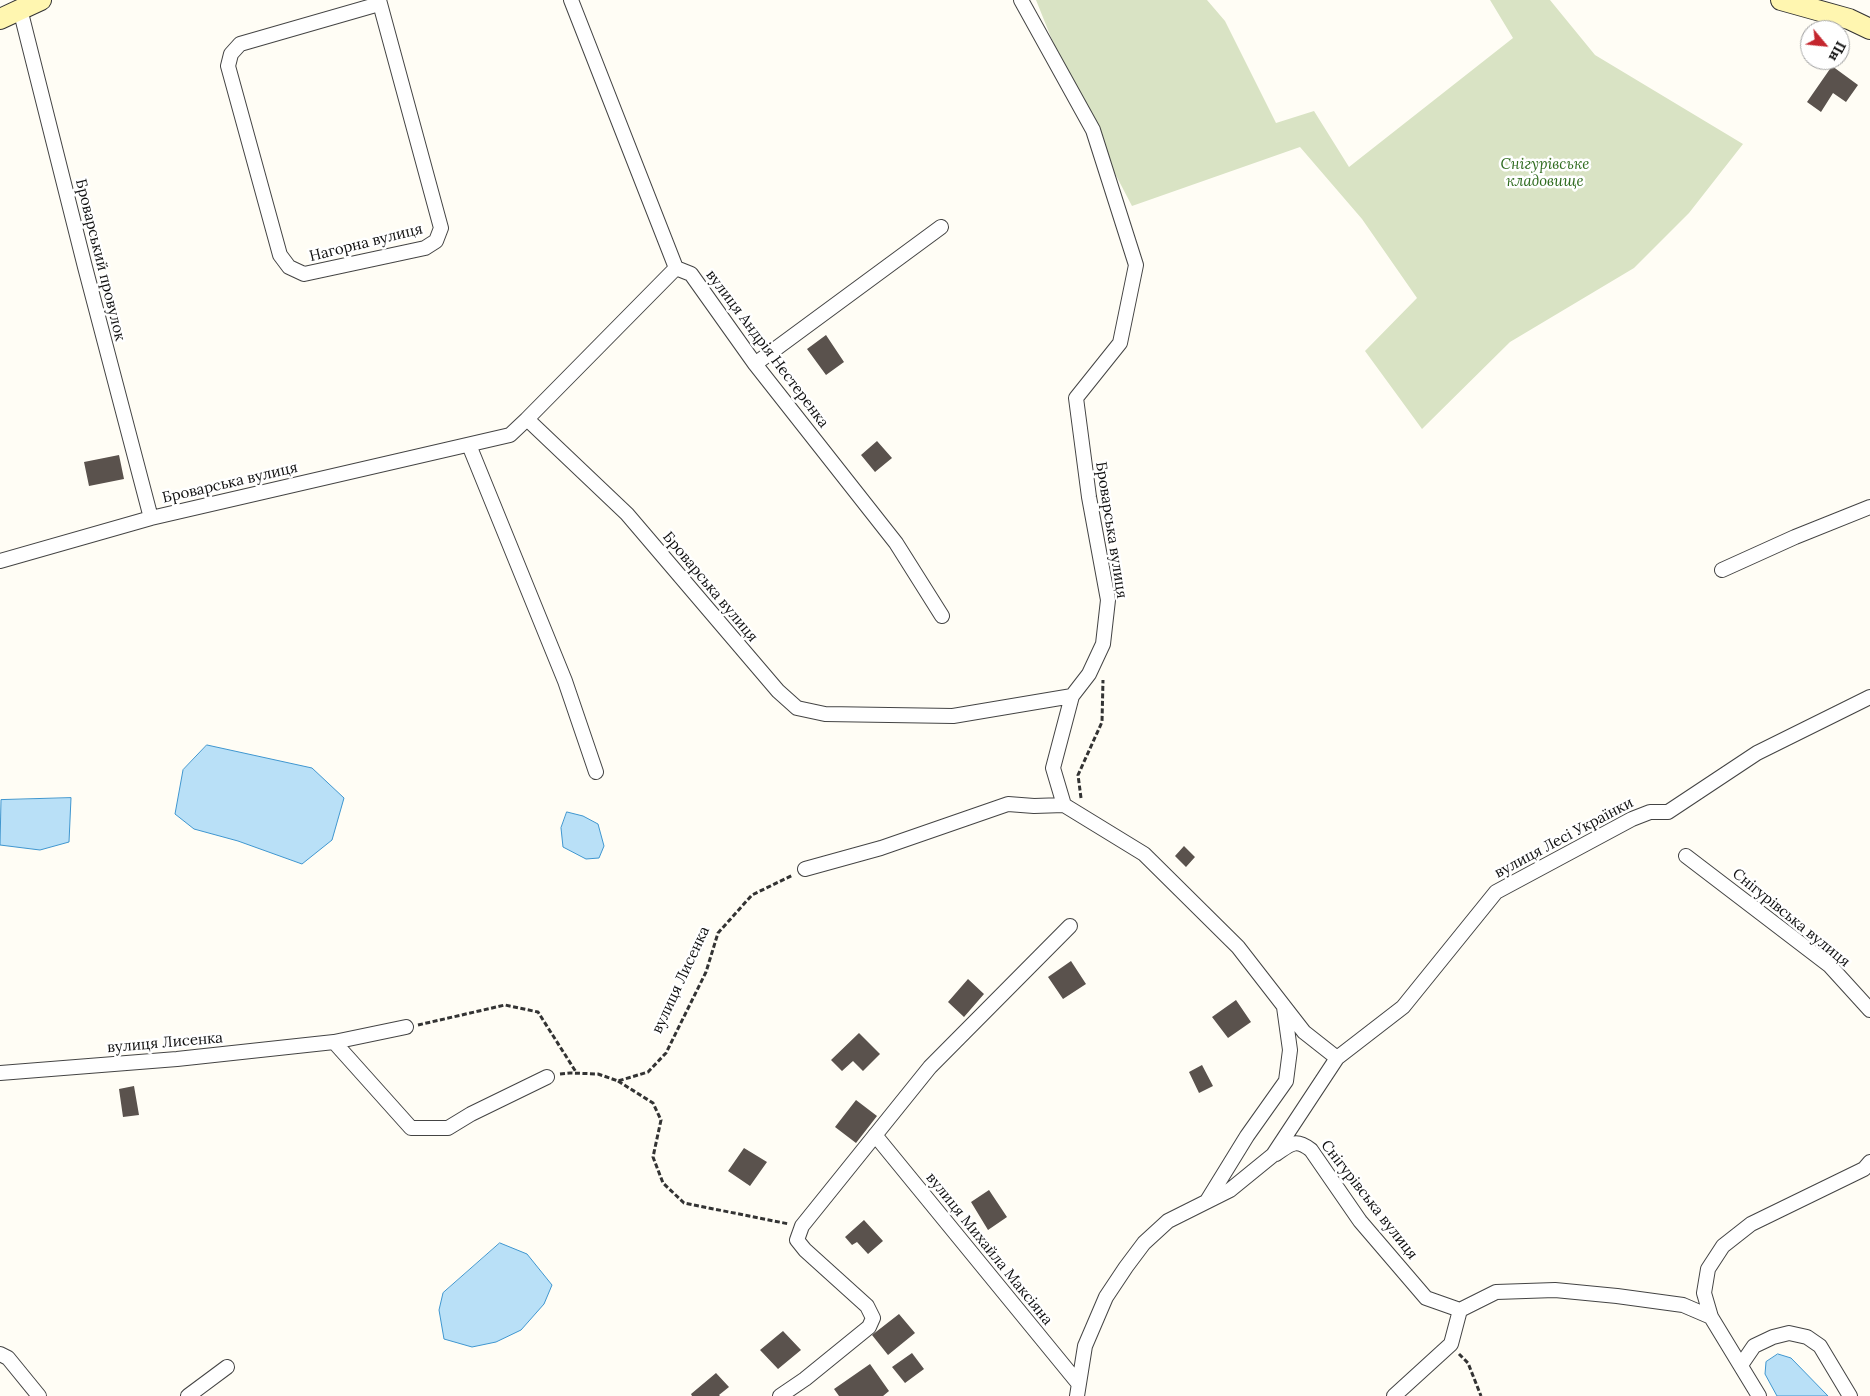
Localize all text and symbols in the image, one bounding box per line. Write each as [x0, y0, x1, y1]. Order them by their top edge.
north arrow [1800, 20, 1850, 70]
text: Пн [1825, 38, 1850, 65]
park label: Снігурівське кладовище [1500, 156, 1590, 191]
street label: Броварський провулок [71, 177, 129, 343]
street label: Нагорна вулиця [308, 220, 424, 266]
street label: вулиця Андрія Нестеренка [702, 266, 832, 432]
street label: Броварська вулиця [161, 459, 299, 507]
street label: Броварська вулиця [1091, 460, 1131, 600]
street label: Броварська вулиця [659, 528, 761, 646]
street label: вулиця Лесі Українки [1492, 794, 1636, 882]
street label: Снігурівська вулиця [1729, 865, 1853, 971]
street label: вулиця Лисенка [648, 924, 714, 1036]
street label: вулиця Лисенка [106, 1029, 224, 1057]
street label: Снігурівська вулиця [1317, 1137, 1421, 1263]
street label: вулиця Михайла Максіяна [922, 1169, 1056, 1329]

